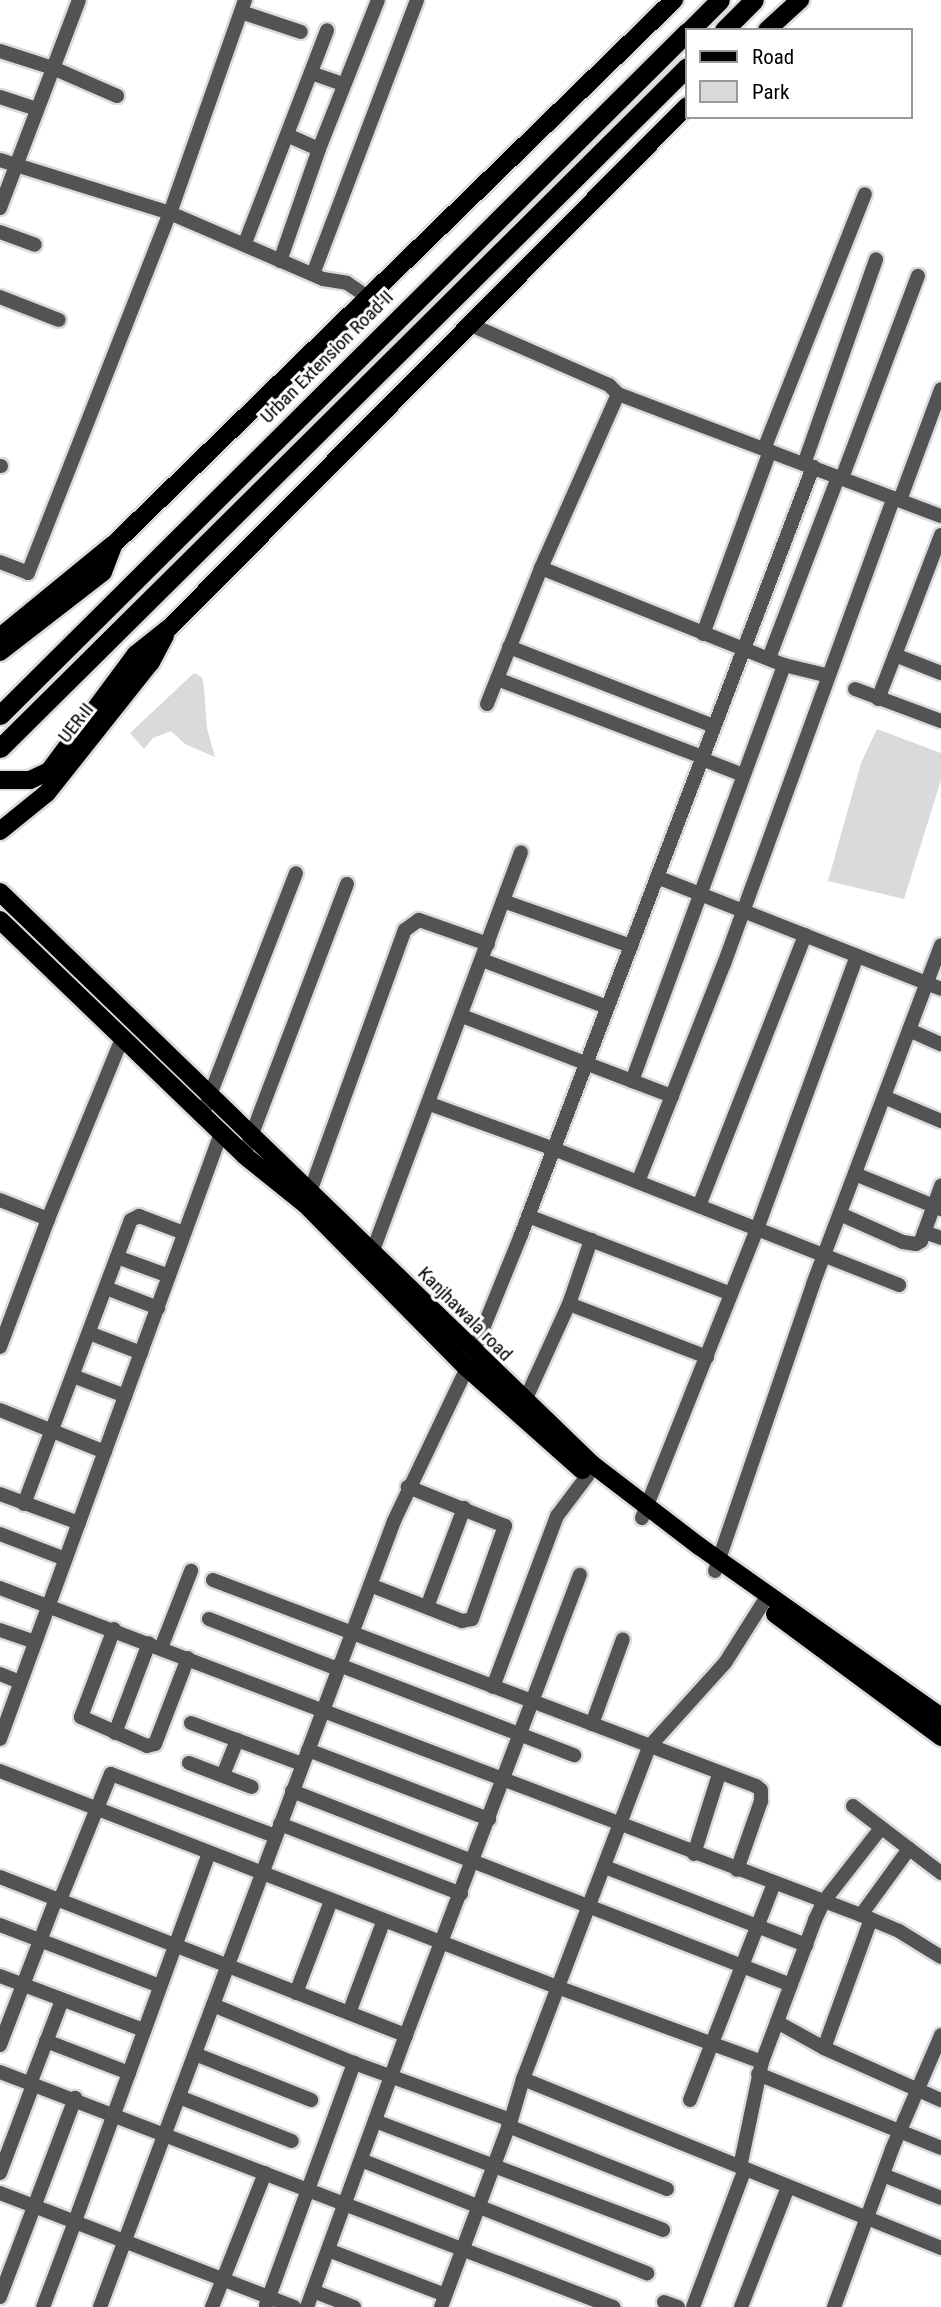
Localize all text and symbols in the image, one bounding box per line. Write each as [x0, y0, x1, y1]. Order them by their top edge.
legend [685, 28, 913, 119]
text: Road [752, 45, 794, 69]
text: Park [752, 80, 789, 104]
street label: Urban Extension Road-II [256, 286, 398, 428]
street label: UER II [53, 699, 99, 747]
street label: Kanjhawala road [413, 1262, 517, 1366]

